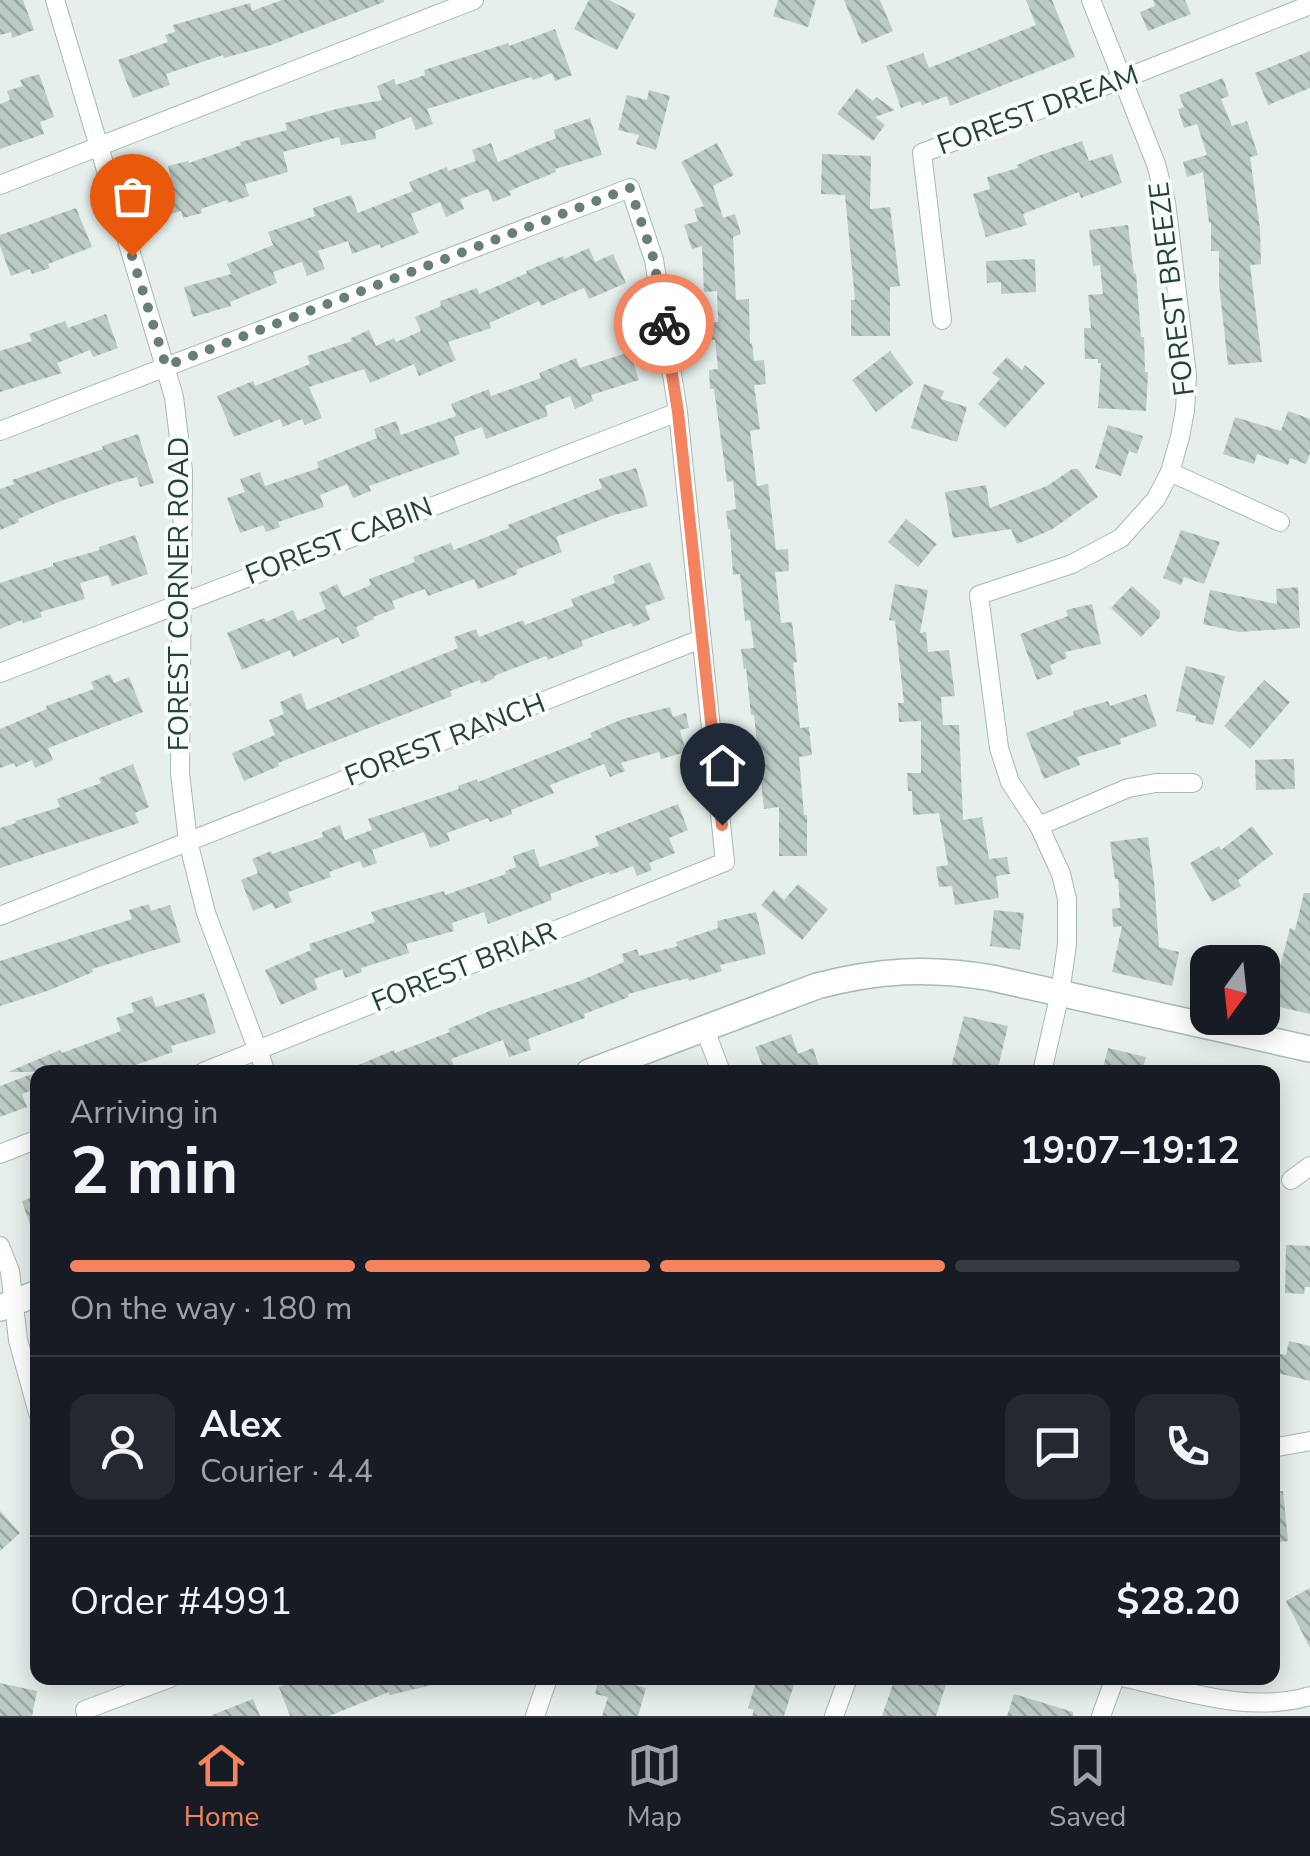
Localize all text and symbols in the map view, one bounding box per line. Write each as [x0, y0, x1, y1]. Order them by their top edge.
street label: FOREST DREAM [932, 56, 1144, 164]
pin [90, 154, 175, 257]
icon: bag [105, 169, 160, 224]
street label: FOREST BREEZE [1140, 180, 1204, 398]
courier [614, 274, 714, 374]
icon: bike [637, 297, 692, 352]
street label: FOREST CORNER ROAD [160, 437, 198, 751]
street label: FOREST CABIN [240, 488, 438, 594]
street label: FOREST RANCH [339, 684, 551, 796]
pin [680, 723, 765, 826]
icon: home [695, 738, 750, 793]
street label: FOREST BRIAR [366, 913, 562, 1021]
north arrow [1190, 945, 1280, 1035]
map controls [1190, 945, 1280, 1035]
text: Arriving in [70, 1091, 218, 1134]
text: 19:07–19:12 [1020, 1125, 1240, 1176]
text: 2 min [70, 1127, 238, 1216]
text: On the way · 180 m [70, 1287, 352, 1330]
button: person [70, 1394, 175, 1499]
button: chat [1005, 1394, 1110, 1499]
button: phone [1135, 1394, 1240, 1499]
text: Alex [200, 1399, 281, 1450]
text: Courier · 4.4 [200, 1450, 373, 1493]
text: Order #4991 [70, 1576, 292, 1627]
text: $28.20 [1117, 1576, 1240, 1627]
tab: Home [184, 1738, 259, 1836]
tab: Map [627, 1738, 682, 1836]
tab: Saved [1049, 1738, 1126, 1836]

